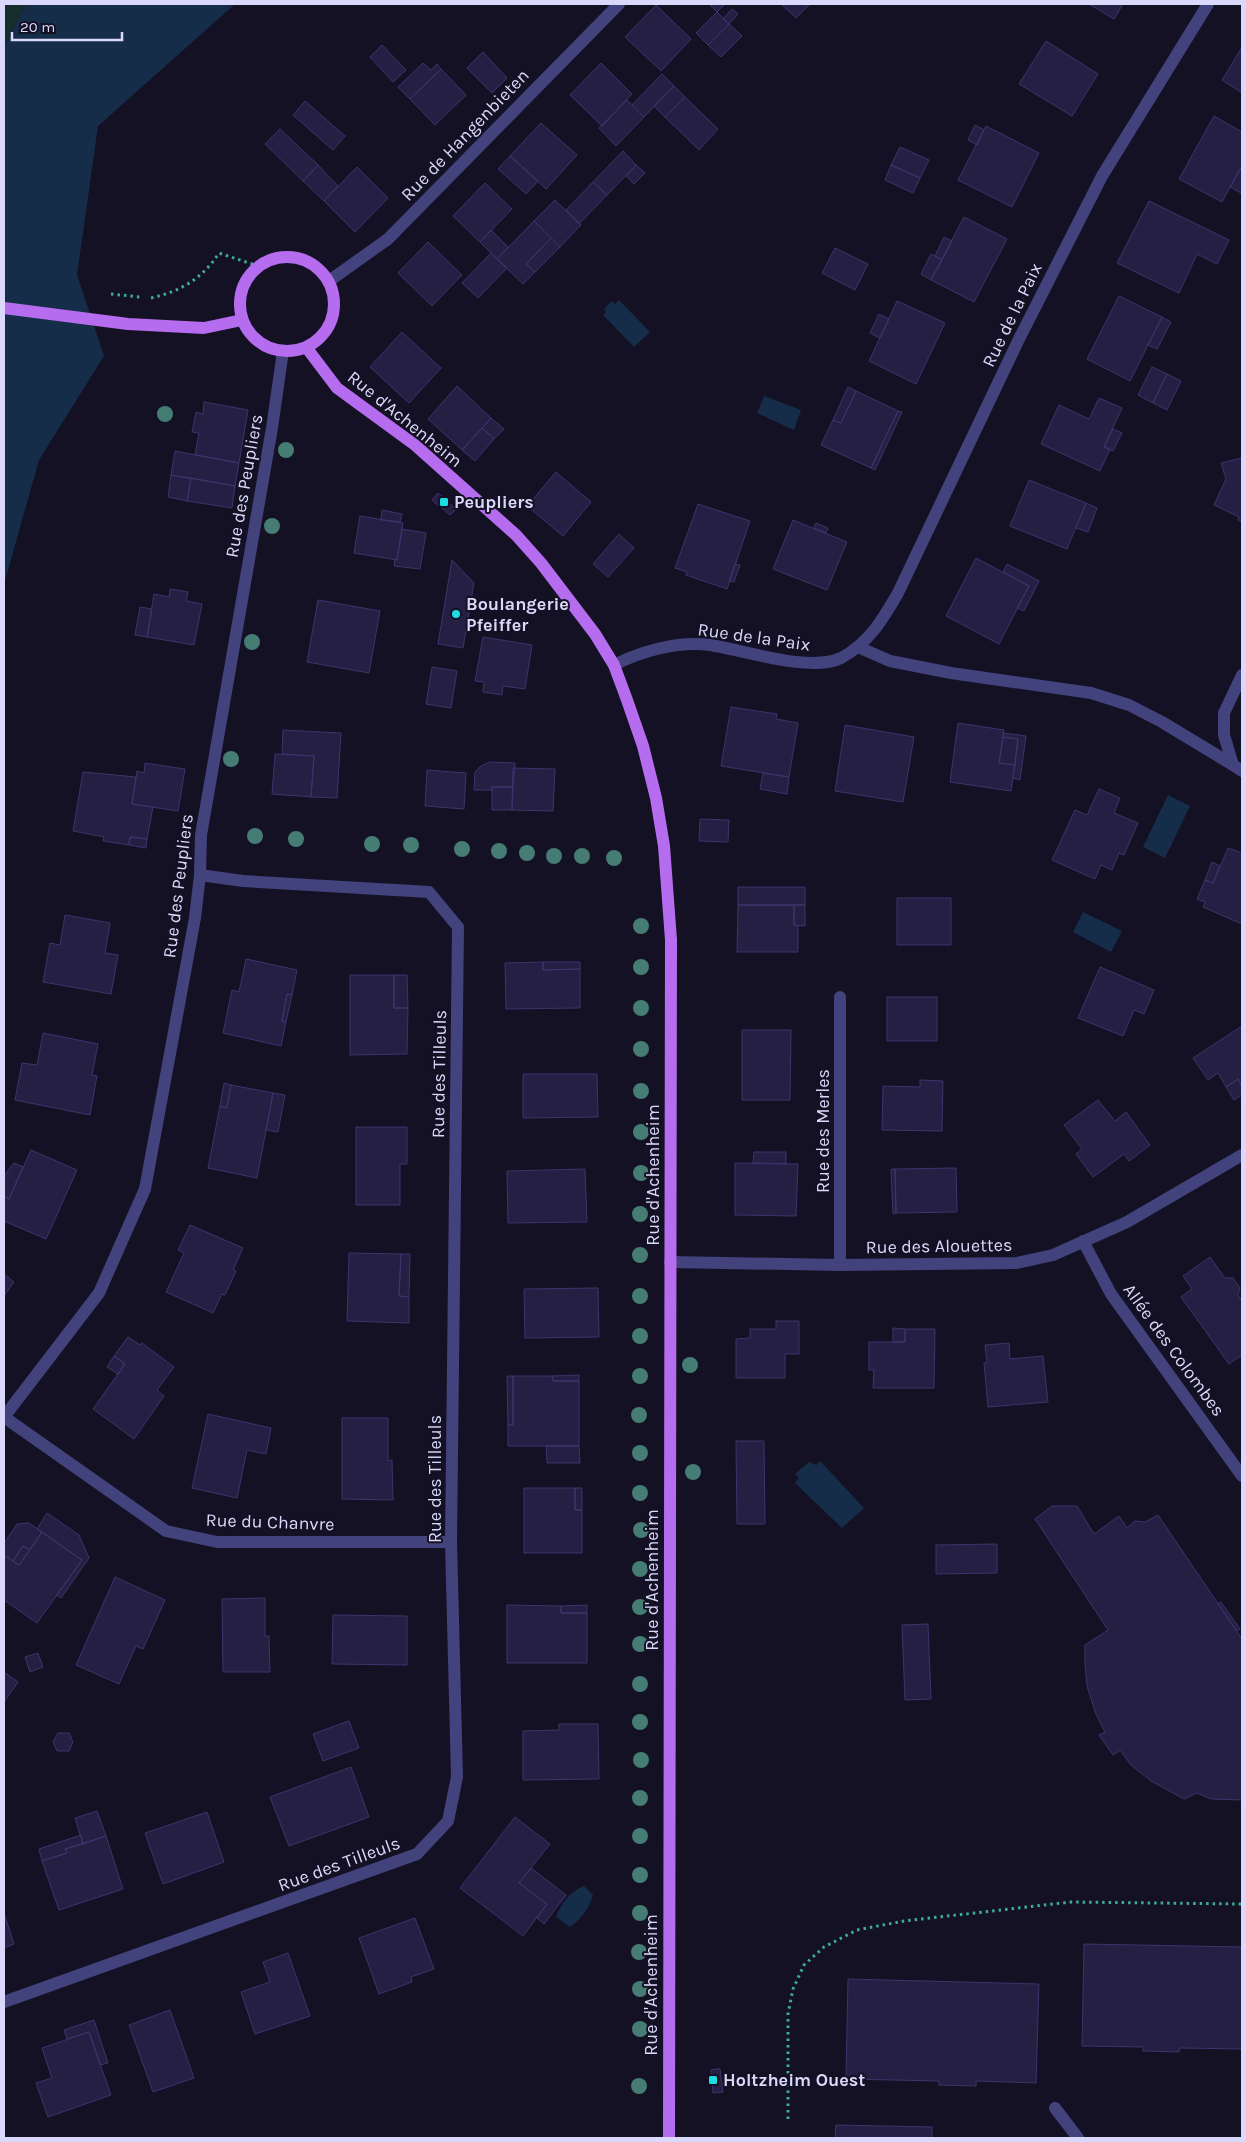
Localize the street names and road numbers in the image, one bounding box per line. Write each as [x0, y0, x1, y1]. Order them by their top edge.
street label: Rue de Hangenbieten [396, 64, 534, 206]
street label: Rue de la Paix [977, 259, 1047, 371]
street label: Rue d'Achenheim [343, 366, 467, 472]
street label: Rue des Peupliers [221, 413, 267, 559]
street label: Rue de la Paix [696, 618, 812, 656]
street label: Rue des Peupliers [158, 813, 198, 959]
street label: Rue des Tilleuls [427, 1010, 451, 1138]
street label: Rue des Merles [812, 1069, 834, 1193]
street label: Rue d'Achenheim [642, 1104, 664, 1246]
street label: Rue des Alouettes [865, 1234, 1013, 1258]
street label: Allée des Colombes [1118, 1279, 1230, 1421]
street label: Rue des Tilleuls [424, 1415, 446, 1543]
street label: Rue du Chanvre [205, 1509, 335, 1535]
street label: Rue d'Achenheim [641, 1509, 663, 1651]
street label: Rue des Tilleuls [275, 1832, 403, 1896]
street label: Rue d'Achenheim [640, 1914, 662, 2056]

